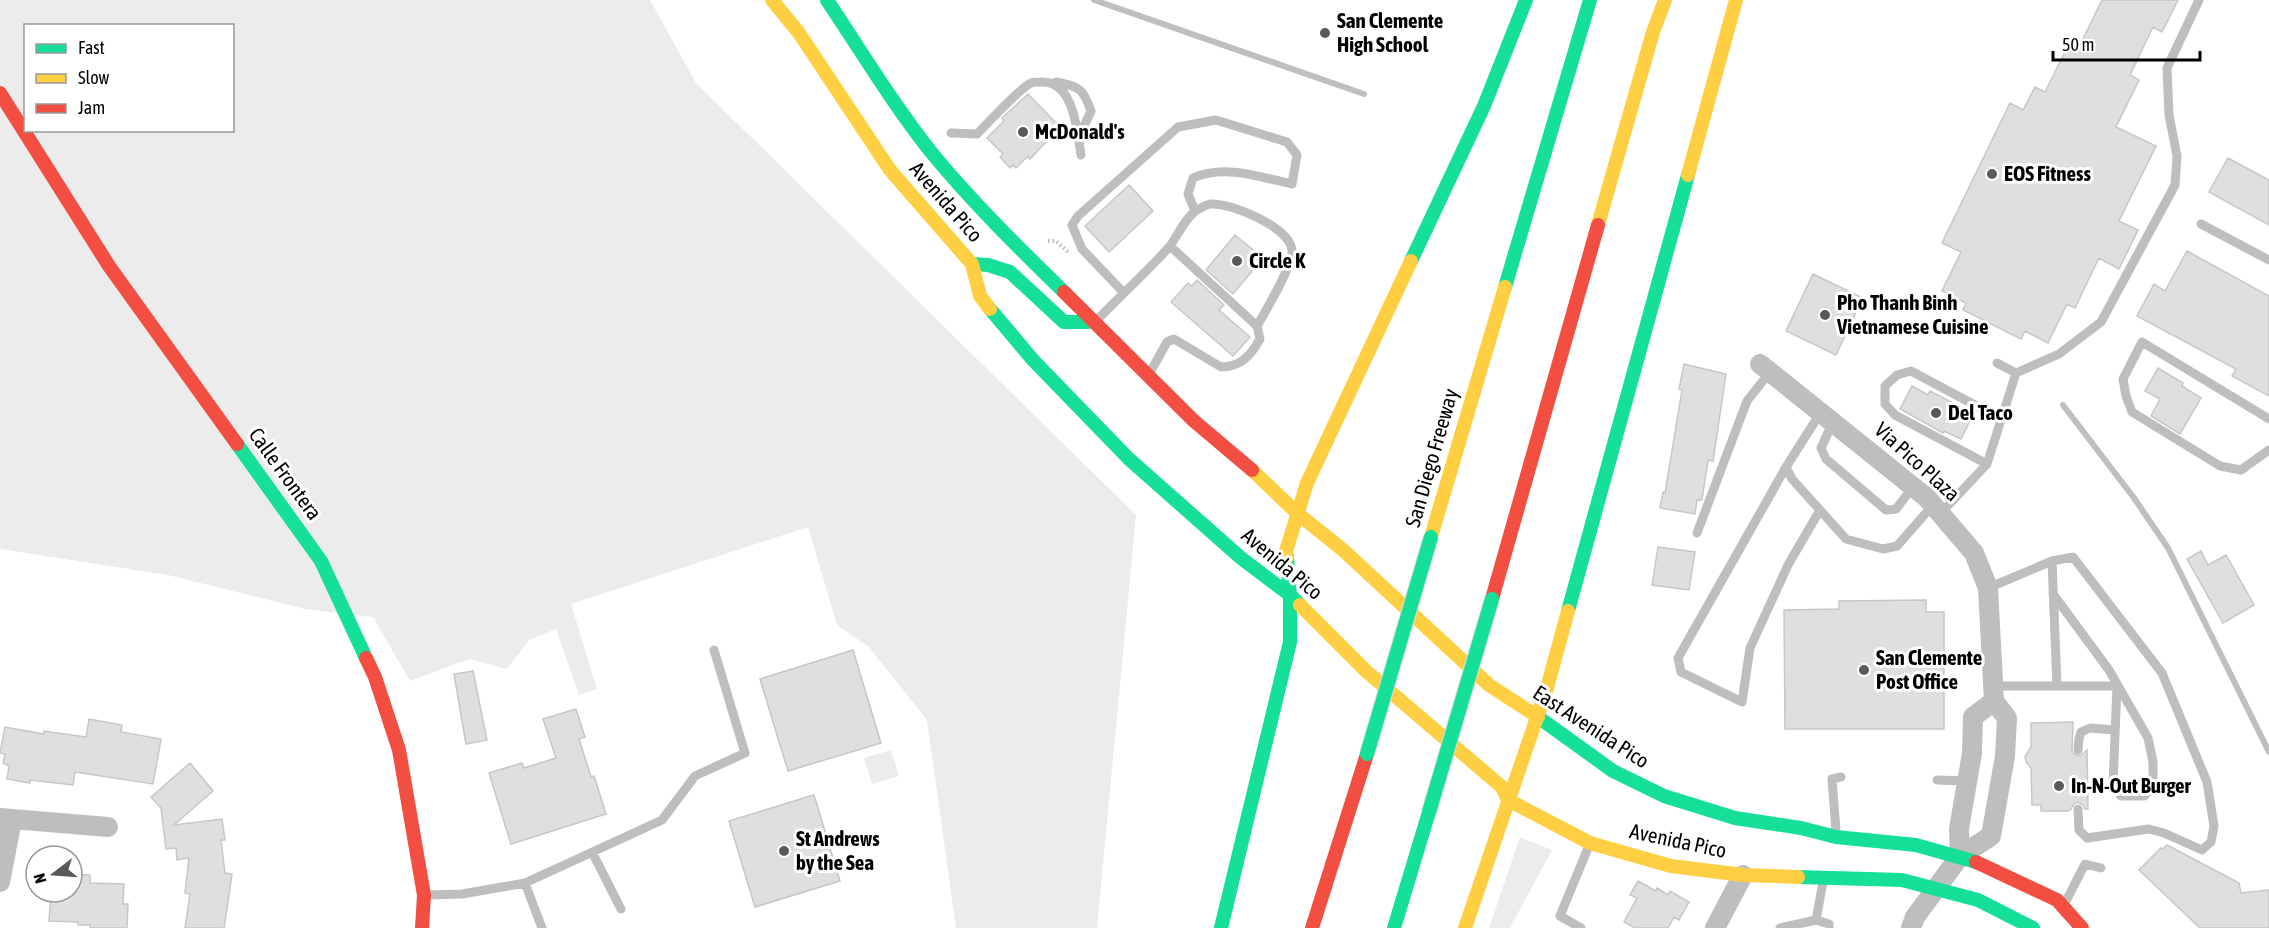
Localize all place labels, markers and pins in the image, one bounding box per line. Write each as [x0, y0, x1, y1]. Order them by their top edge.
place label: San Clemente High School [1337, 8, 1443, 56]
marker: San Clemente High School [1318, 26, 1332, 40]
place label: McDonald's [1035, 119, 1125, 143]
marker: McDonald's [1016, 125, 1030, 139]
place label: EOS Fitness [2004, 161, 2091, 185]
marker: EOS Fitness [1985, 167, 1999, 181]
place label: Circle K [1249, 248, 1306, 272]
marker: Circle K [1230, 254, 1244, 268]
place label: Pho Thanh Binh Vietnamese Cuisine [1836, 290, 1989, 338]
marker: Pho Thanh Binh Vietnamese Cuisine [1818, 308, 1832, 322]
place label: Del Taco [1948, 400, 2013, 424]
marker: Del Taco [1929, 406, 1943, 420]
place label: San Clemente Post Office [1876, 645, 1982, 693]
marker: San Clemente Post Office [1857, 663, 1871, 677]
place label: In-N-Out Burger [2071, 773, 2192, 797]
marker: In-N-Out Burger [2052, 779, 2066, 793]
place label: St Andrews by the Sea [796, 826, 880, 874]
marker: St Andrews by the Sea [777, 844, 791, 858]

